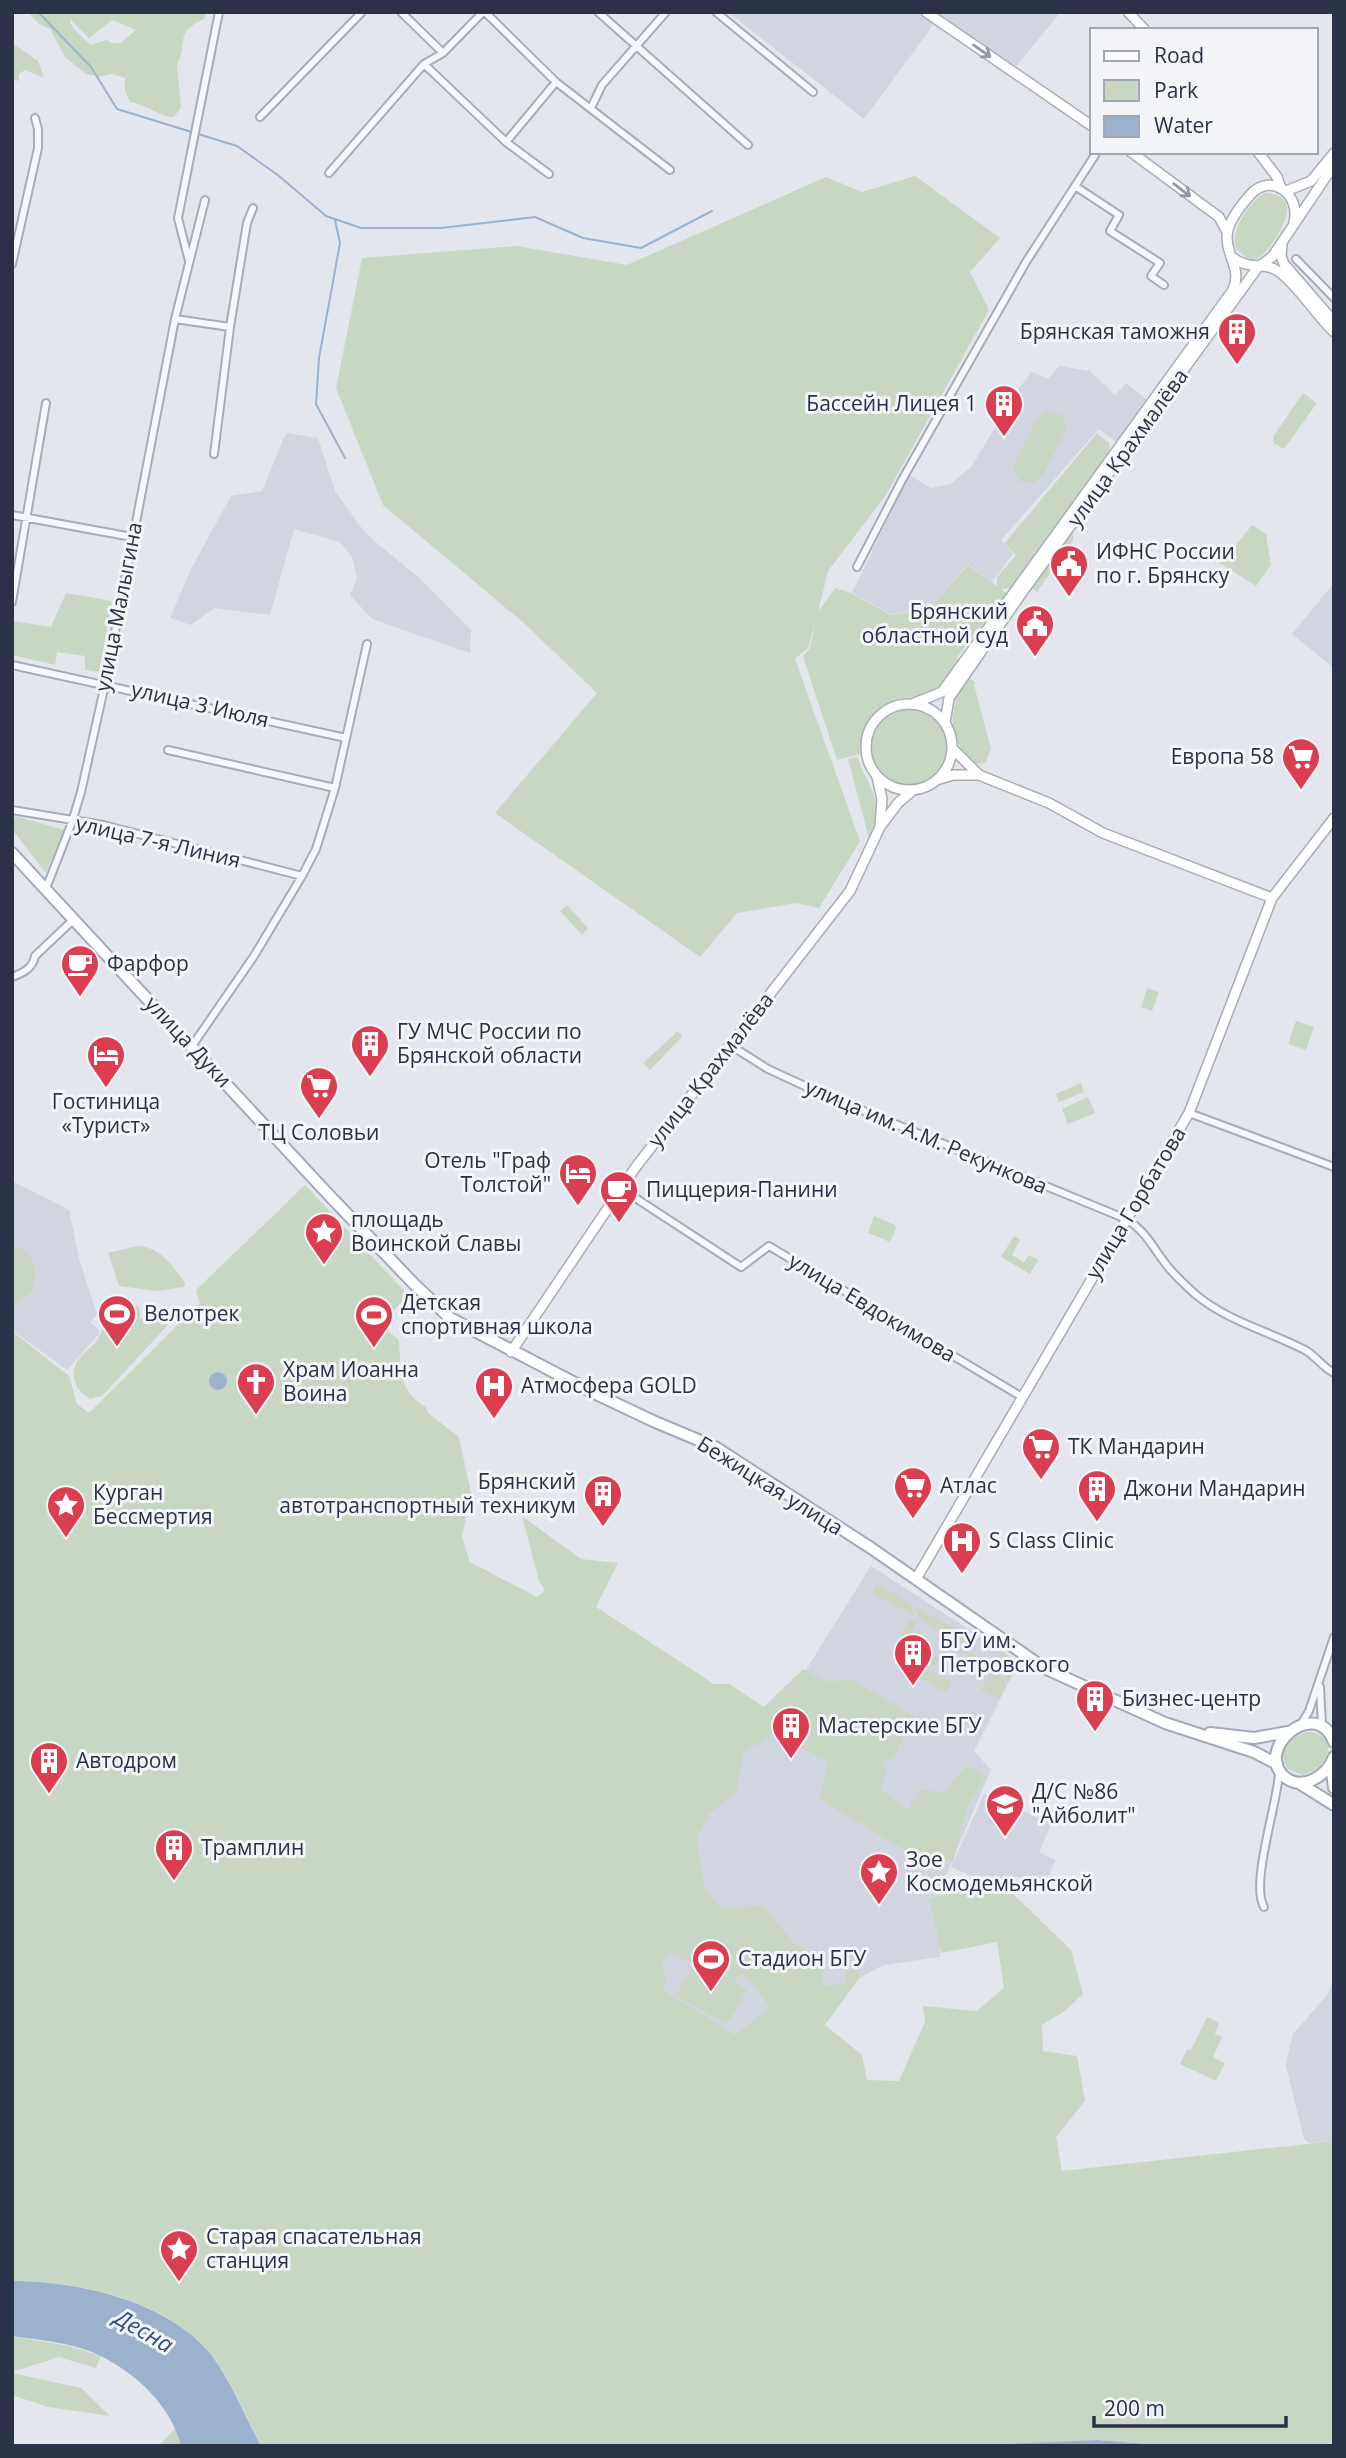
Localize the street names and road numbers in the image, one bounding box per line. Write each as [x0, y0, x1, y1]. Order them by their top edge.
street label: улица Крахмалёва [1060, 363, 1194, 532]
street label: улица Малыгина [88, 520, 148, 694]
street label: улица 3 Июля [129, 675, 272, 733]
street label: улица 7-я Линия [73, 808, 243, 874]
street label: улица Крахмалёва [641, 986, 779, 1153]
street label: улица Дуки [139, 990, 238, 1093]
street label: улица им. А.М. Рекункова [801, 1072, 1052, 1200]
street label: улица Горбатова [1079, 1121, 1192, 1284]
street label: улица Евдокимова [784, 1246, 961, 1368]
street label: Бежицкая улица [692, 1429, 849, 1541]

